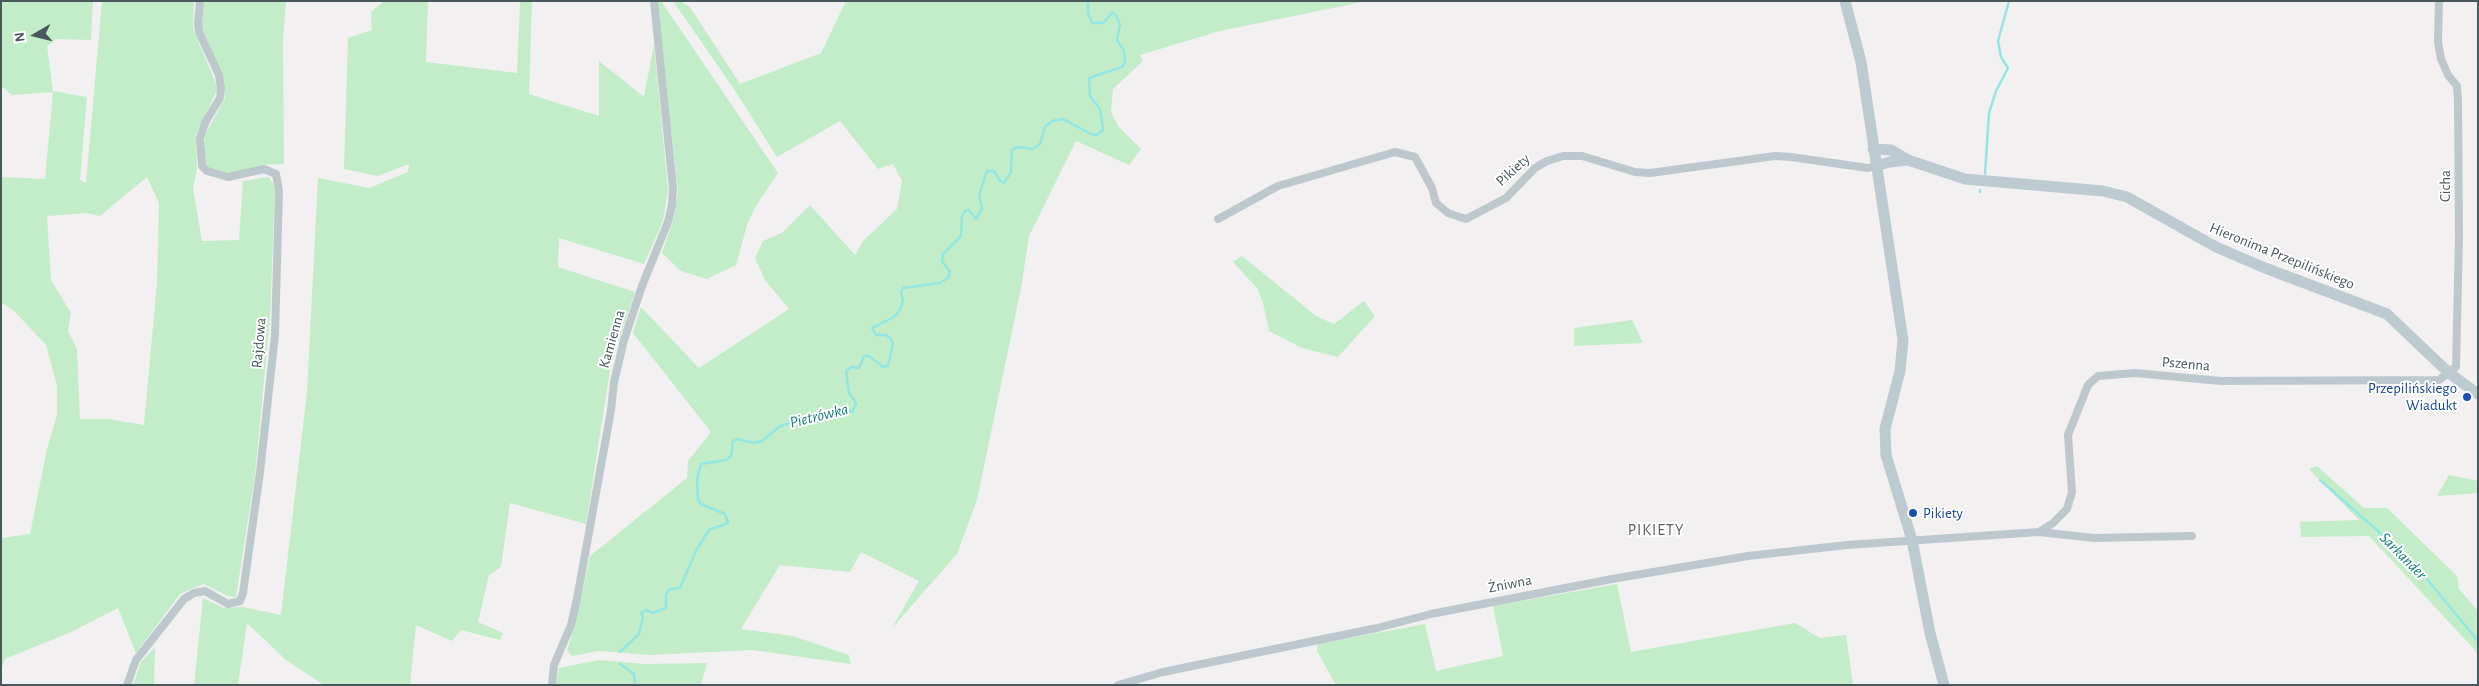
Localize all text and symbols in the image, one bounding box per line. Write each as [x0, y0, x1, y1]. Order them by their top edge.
north arrow [10, 10, 60, 60]
text: N [13, 31, 28, 43]
street label: Pikiety [1492, 150, 1534, 190]
street label: Cicha [2436, 170, 2454, 202]
street label: Hieronima Przepilińskiego [2207, 219, 2357, 293]
street label: Kamienna [595, 308, 629, 370]
street label: Rajdowa [248, 317, 270, 369]
street label: Pszenna [2161, 353, 2211, 375]
place label: Przepilińskiego Wiadukt [2368, 379, 2457, 414]
marker: Przepilińskiego Wiadukt [2461, 391, 2473, 403]
water label: Pietrówka [788, 399, 850, 433]
place label: Pikiety [1923, 504, 1963, 522]
marker: Pikiety [1907, 507, 1919, 519]
district label: PIKIETY [1627, 520, 1685, 540]
water label: Sarkander [2375, 528, 2431, 584]
street label: Żniwna [1487, 571, 1533, 597]

